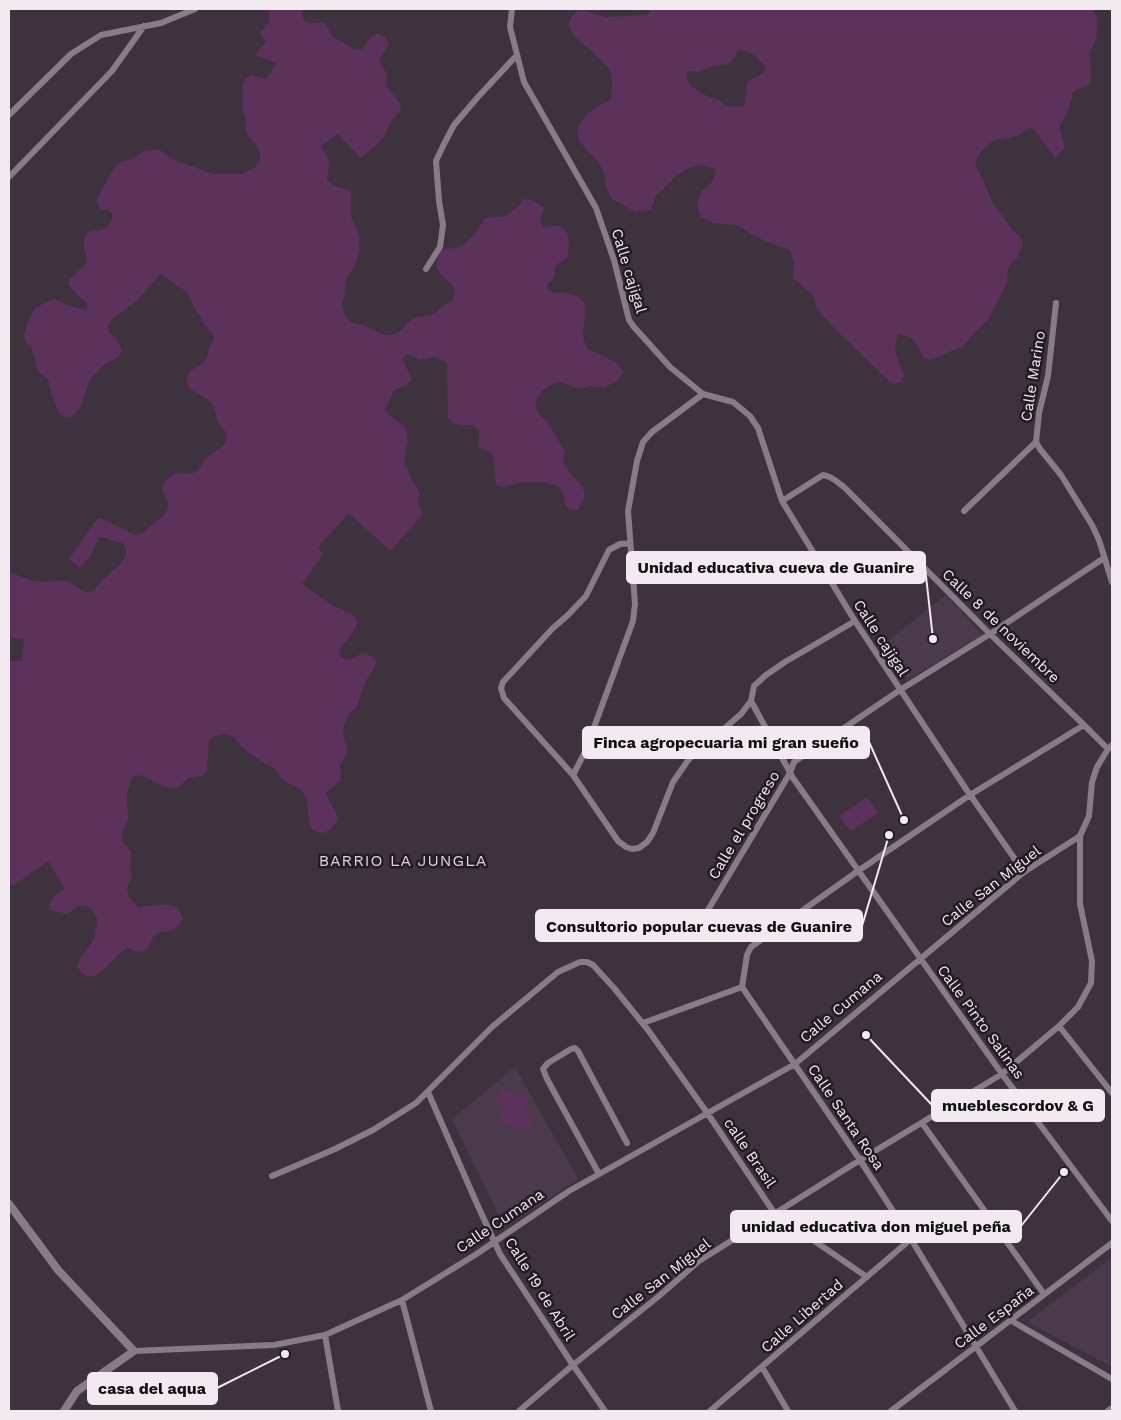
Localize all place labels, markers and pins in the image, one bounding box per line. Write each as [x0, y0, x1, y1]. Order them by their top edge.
callout: Unidad educativa cueva de Guanire [627, 552, 925, 583]
callout: Finca agropecuaria mi gran sueño [583, 727, 869, 758]
callout: Consultorio popular cuevas de Guanire [536, 910, 862, 941]
callout: mueblescordov & G [932, 1090, 1104, 1121]
callout: unidad educativa don miguel peña [731, 1211, 1021, 1242]
callout: casa del aqua [88, 1373, 217, 1404]

